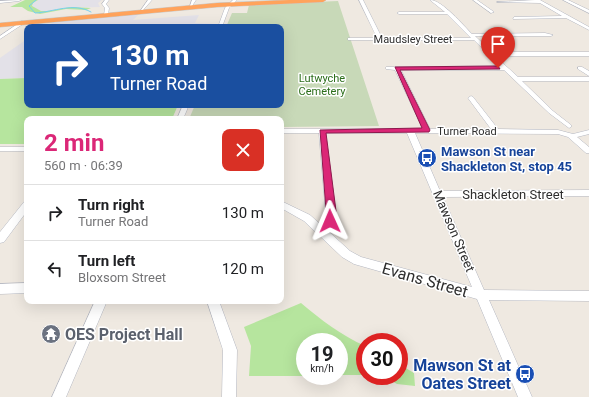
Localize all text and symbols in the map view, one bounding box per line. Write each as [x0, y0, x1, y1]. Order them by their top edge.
pin [481, 27, 515, 68]
street label: Maudsley Street [374, 33, 453, 46]
icon: arrive [487, 33, 509, 55]
text: 130 m [110, 39, 189, 72]
icon: right [44, 40, 96, 92]
park label: Lutwyche Cemetery [299, 72, 346, 98]
text: Turner Road [110, 73, 207, 94]
street label: Turner Road [437, 125, 497, 138]
text: 2 min [44, 129, 104, 157]
button: close [222, 129, 264, 171]
place label: Mawson St near Shackleton St, stop 45 [441, 144, 572, 174]
bus stop icon: Mawson St near Shackleton St, stop 45 [416, 147, 438, 169]
text: 560 m · 06:39 [44, 158, 123, 173]
street label: Shackleton Street [462, 187, 564, 202]
street label: Mawson Street [430, 188, 478, 274]
text: Turn right [78, 196, 144, 214]
position arrow [309, 200, 351, 242]
icon: right [44, 202, 66, 224]
text: 130 m [222, 204, 264, 222]
text: Turner Road [78, 214, 148, 229]
text: Turn left [78, 252, 135, 270]
icon: left [44, 258, 66, 280]
street label: Evans Street [380, 259, 470, 301]
text: 120 m [222, 260, 264, 278]
text: Bloxsom Street [78, 270, 166, 285]
temple icon: OES Project Hall [40, 323, 62, 345]
place label: OES Project Hall [65, 325, 183, 344]
speed limit sign: 30 [356, 333, 408, 385]
text: 19 [311, 342, 333, 366]
place label: Mawson St at Oates Street [413, 356, 512, 393]
text: km/h [310, 363, 334, 374]
bus stop icon: Mawson St at Oates Street [514, 363, 536, 385]

